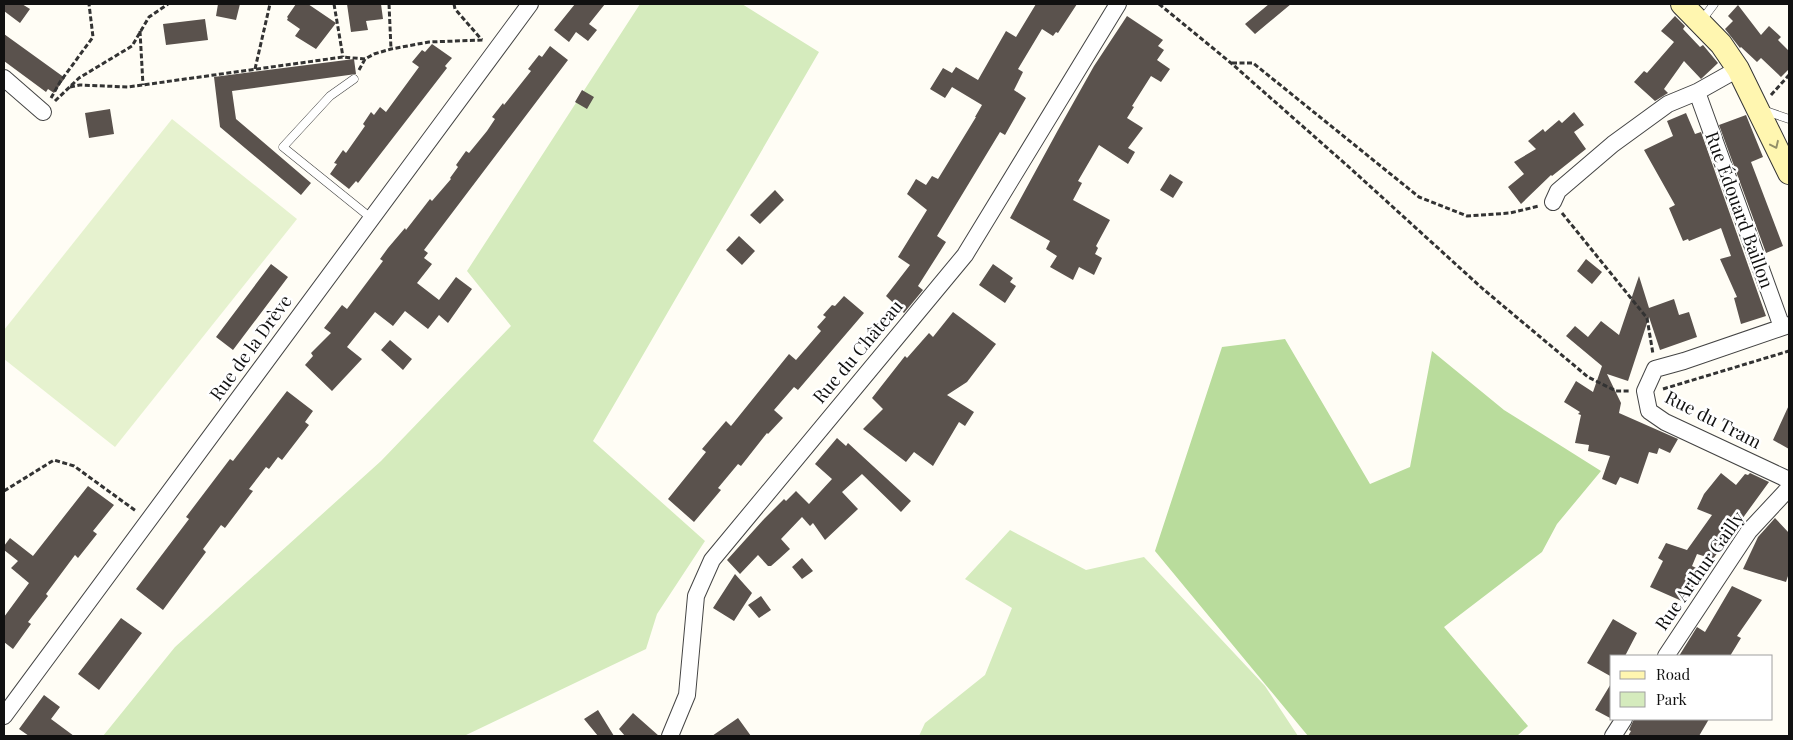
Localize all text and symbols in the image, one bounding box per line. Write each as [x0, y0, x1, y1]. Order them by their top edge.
street label: Rue Édouard Baillon [1700, 128, 1780, 292]
one-way arrow [1769, 140, 1780, 149]
street label: Rue de la Drève [204, 290, 297, 405]
street label: Rue du Château [807, 294, 908, 408]
street label: Rue du Tram [1661, 385, 1766, 454]
street label: Rue Arthur Gailly [1649, 506, 1749, 635]
legend [1610, 655, 1773, 720]
text: Road [1656, 664, 1690, 684]
text: Park [1656, 689, 1688, 709]

